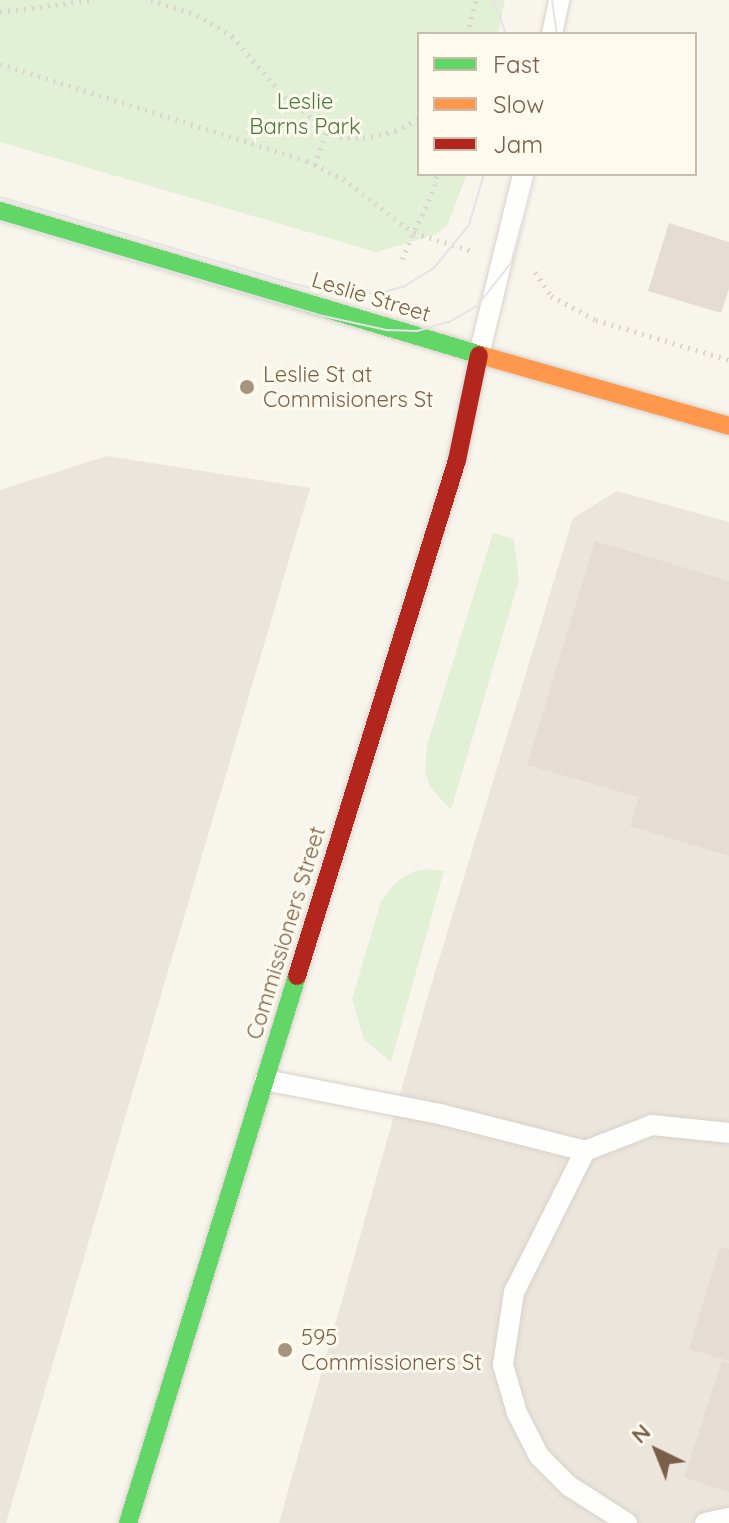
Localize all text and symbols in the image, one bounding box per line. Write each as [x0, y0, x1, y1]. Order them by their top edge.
legend [417, 32, 697, 176]
text: Fast [493, 49, 540, 79]
park label: Leslie Barns Park [249, 88, 361, 140]
text: Slow [493, 89, 544, 119]
text: Jam [493, 129, 543, 159]
street label: Leslie Street [308, 266, 434, 328]
place label: Leslie St at Commisioners St [263, 361, 434, 412]
marker: Leslie St at Commisioners St [238, 378, 256, 396]
street label: Commissioners Street [241, 823, 331, 1043]
place label: 595 Commissioners St [301, 1324, 482, 1376]
marker: 595 Commissioners St [276, 1341, 294, 1359]
north arrow [617, 1411, 697, 1491]
text: N [625, 1418, 656, 1449]

